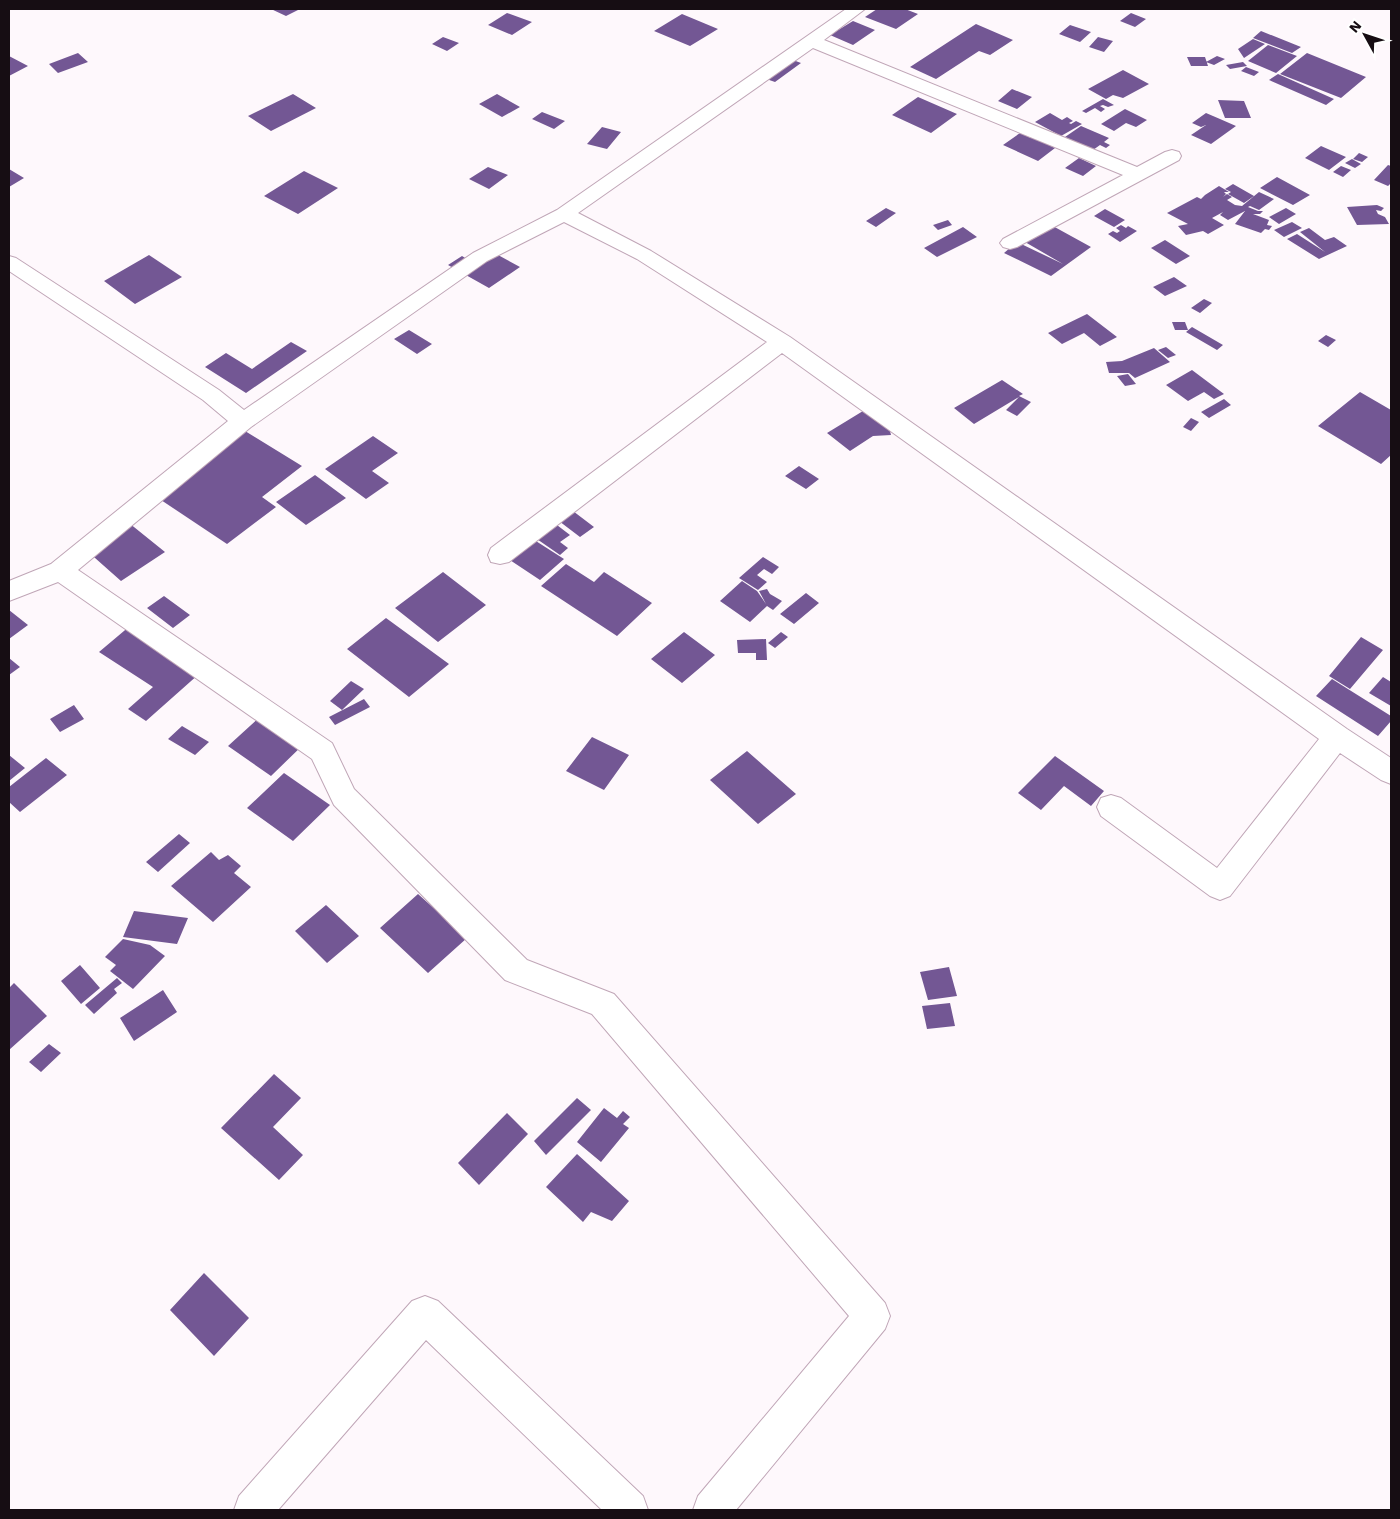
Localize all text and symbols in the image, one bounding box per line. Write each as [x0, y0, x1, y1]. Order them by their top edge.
north arrow [1340, 10, 1390, 60]
text: N [1346, 18, 1365, 36]

